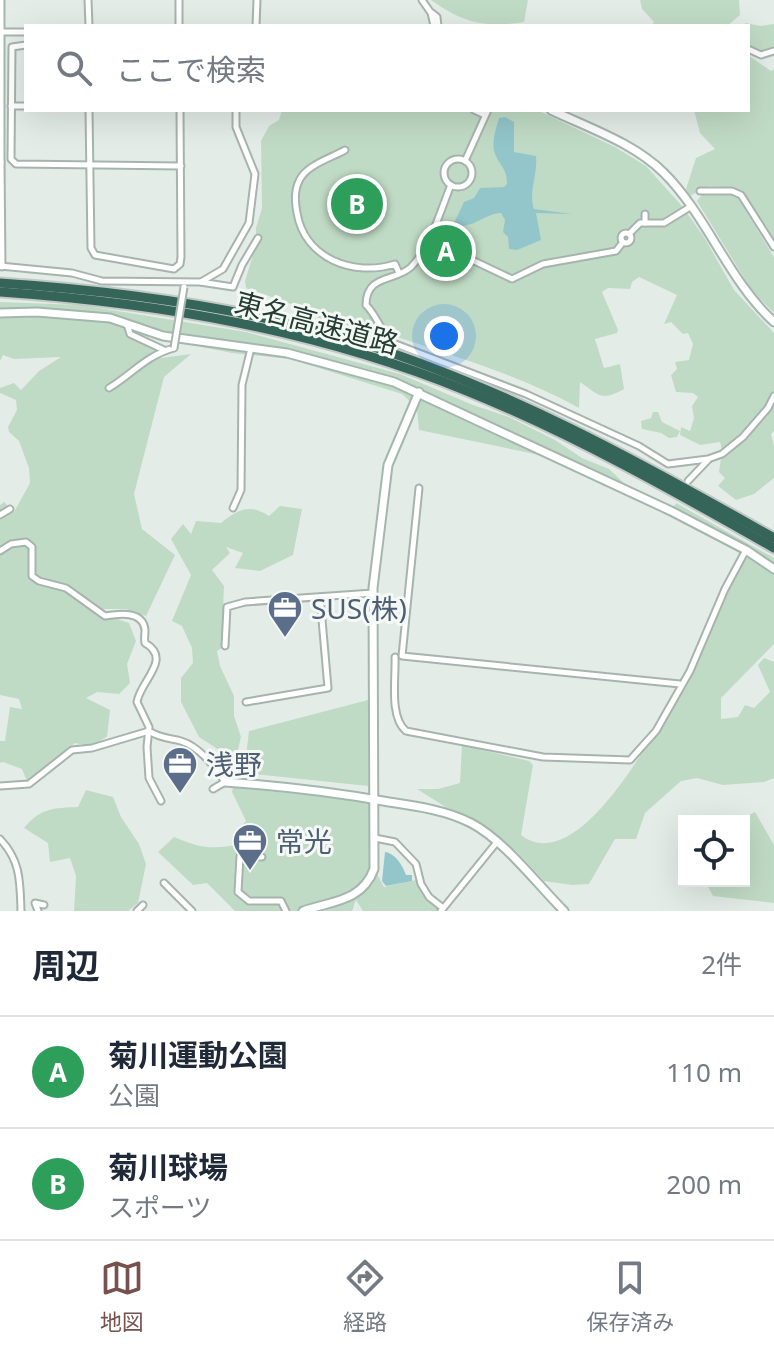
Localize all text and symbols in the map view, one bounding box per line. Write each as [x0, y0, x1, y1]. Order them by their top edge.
search box [24, 24, 750, 112]
icon: search [52, 46, 96, 90]
text: ここで検索 [116, 49, 266, 90]
pin: B [331, 174, 383, 234]
pin: A [420, 221, 472, 281]
street label: 東名高速道路 [231, 282, 403, 362]
your location [424, 316, 464, 356]
office icon: SUS(株) [266, 589, 304, 639]
place label: SUS(株) [311, 589, 407, 627]
office icon: 浅野 [161, 745, 199, 795]
place label: 浅野 [206, 745, 262, 783]
map controls [678, 815, 750, 887]
button: locate [678, 815, 750, 887]
office icon: 常光 [231, 822, 269, 872]
place label: 常光 [276, 822, 332, 860]
text: 周辺 [32, 942, 100, 988]
text: 2件 [701, 946, 742, 982]
text: 菊川運動公園 [108, 1034, 288, 1075]
text: A [49, 1054, 67, 1090]
text: 110 m [666, 1054, 742, 1090]
text: 公園 [108, 1077, 160, 1113]
text: 菊川球場 [108, 1146, 228, 1187]
text: B [49, 1166, 67, 1202]
text: 200 m [666, 1166, 742, 1202]
text: スポーツ [108, 1189, 211, 1225]
tab: 地図 [100, 1256, 144, 1336]
tab: 経路 [343, 1256, 387, 1336]
tab: 保存済み [586, 1256, 674, 1336]

